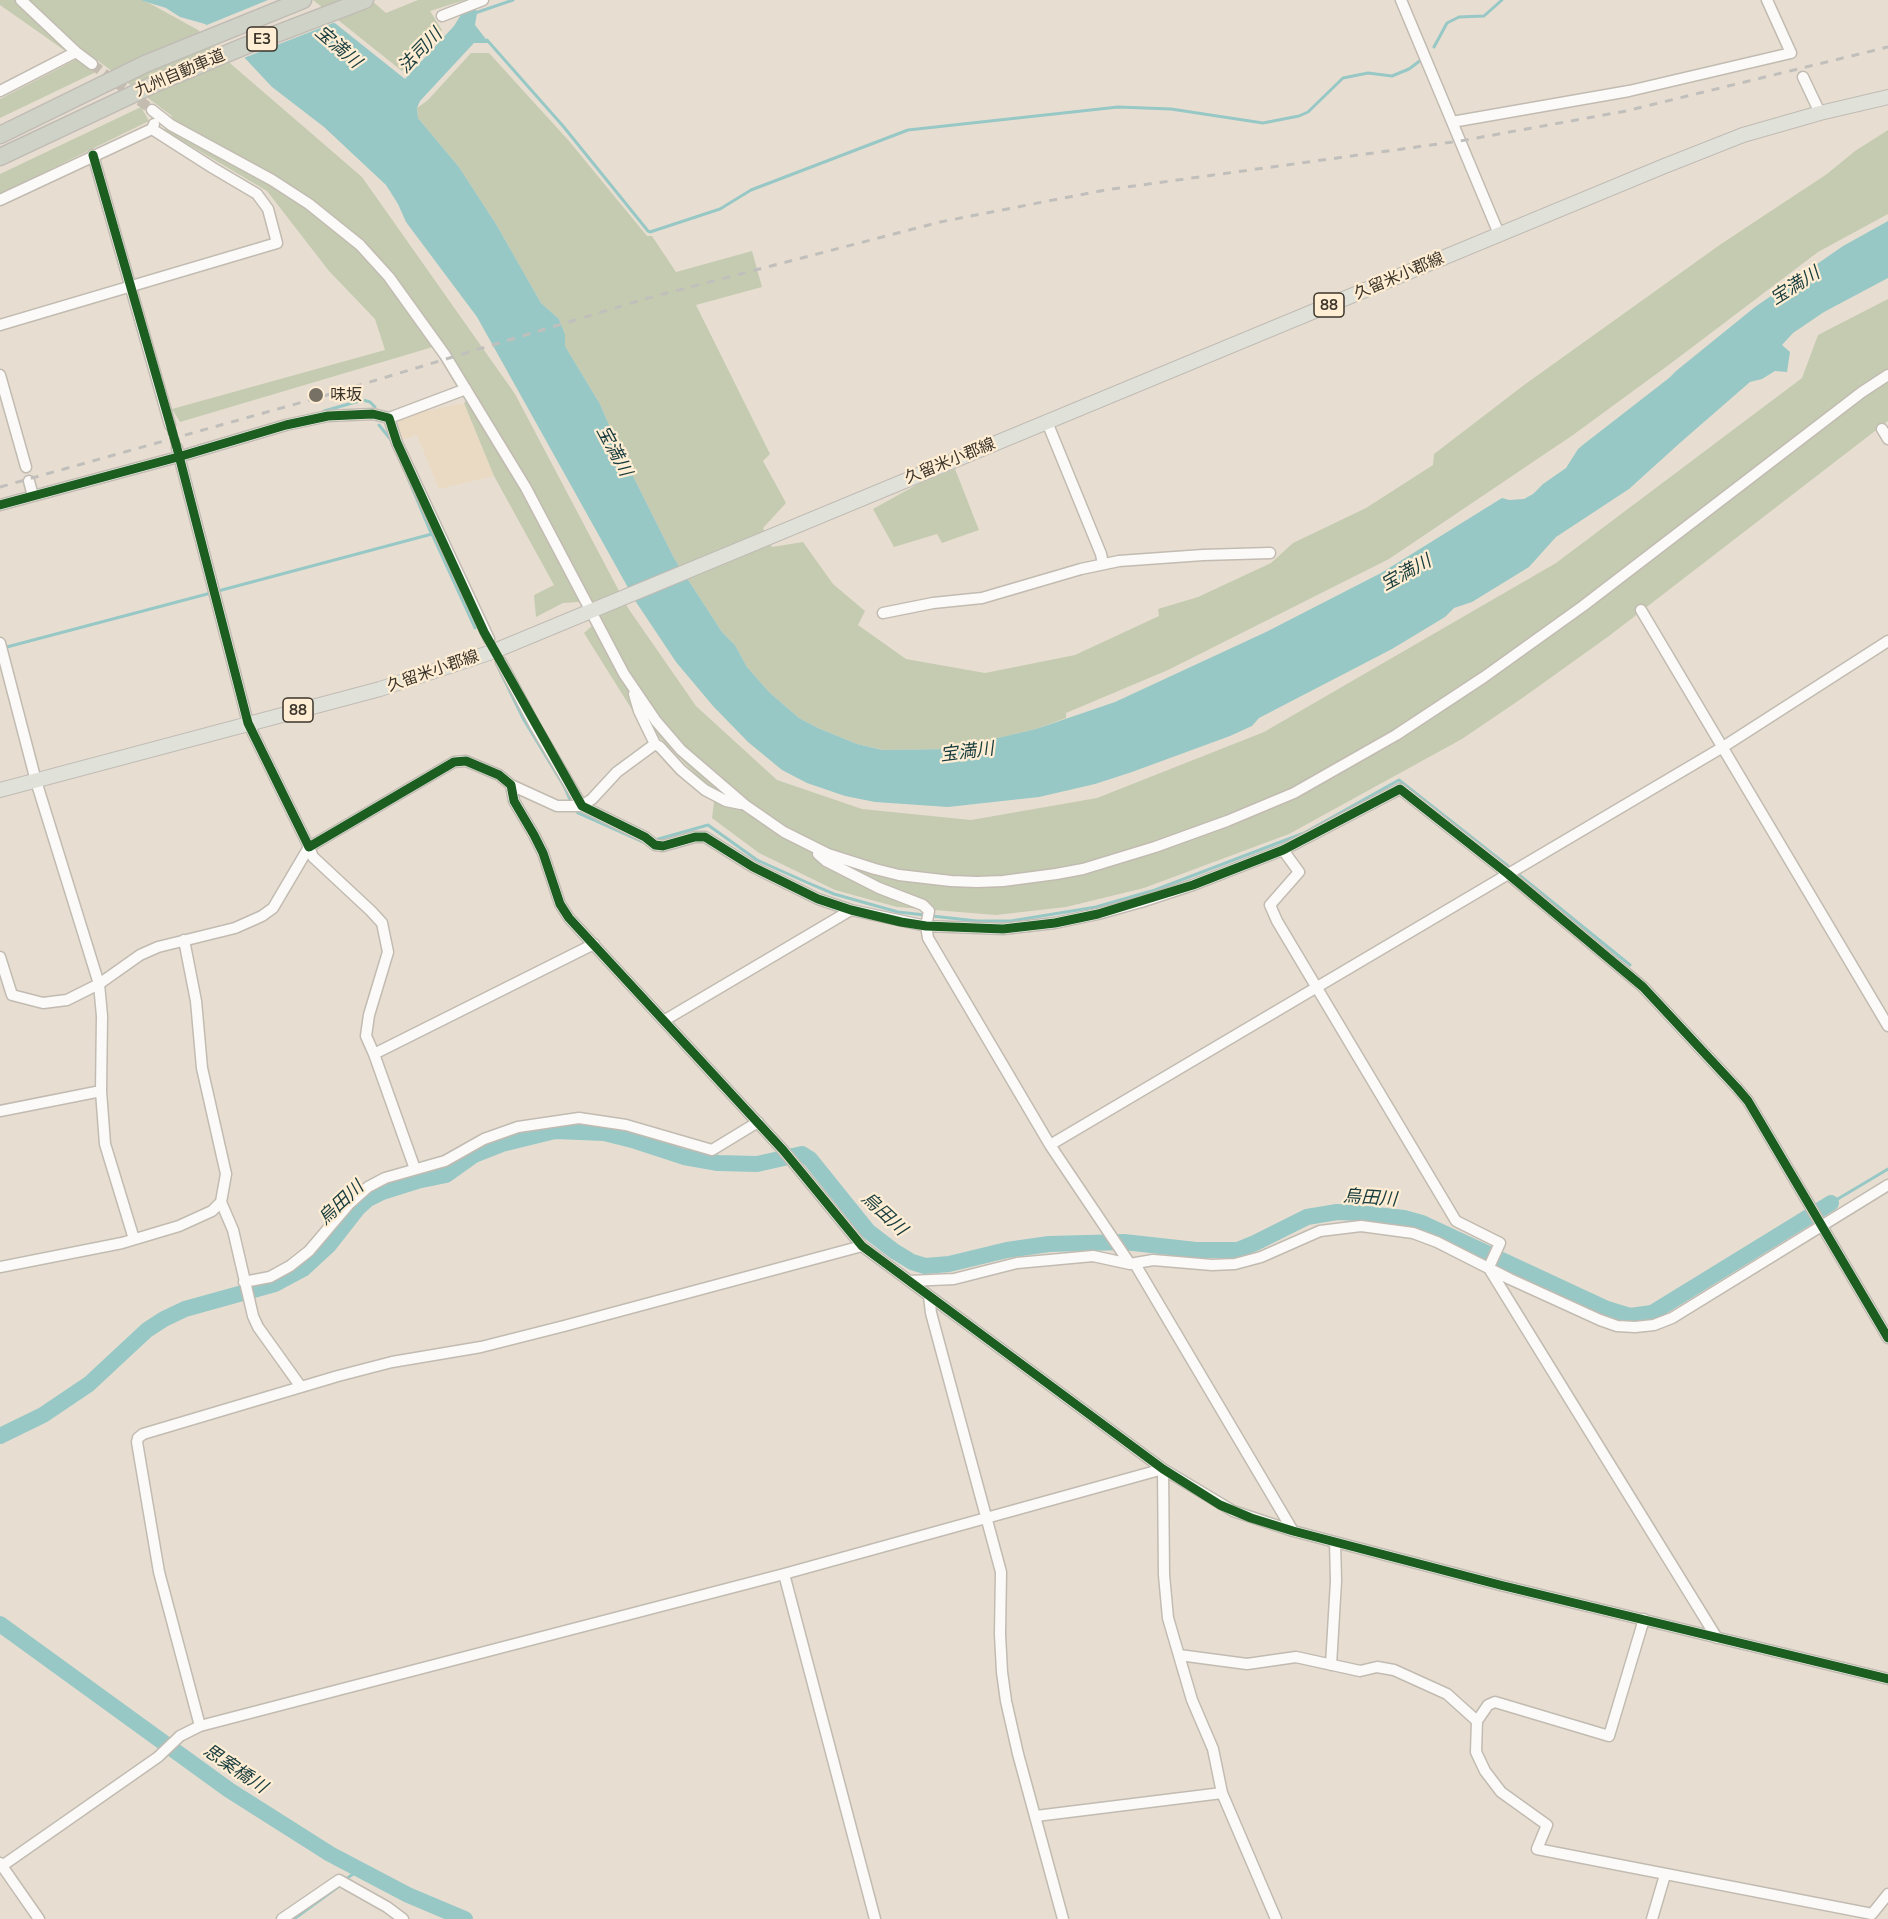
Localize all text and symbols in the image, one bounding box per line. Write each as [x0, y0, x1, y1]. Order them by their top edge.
water label: 宝満川 [311, 21, 365, 73]
water label: 法司川 [393, 24, 447, 78]
road number: E3 [247, 27, 277, 51]
street label: 九州自動車道 [132, 45, 228, 101]
street label: 久留米小郡線 [1351, 248, 1447, 304]
water label: 宝満川 [1766, 263, 1824, 309]
road number: 88 [1314, 293, 1344, 317]
place label: 味坂 [330, 385, 362, 405]
marker: 味坂 [307, 386, 325, 404]
water label: 宝満川 [592, 422, 636, 480]
street label: 久留米小郡線 [902, 434, 998, 488]
water label: 宝満川 [1377, 550, 1435, 596]
street label: 久留米小郡線 [384, 646, 482, 696]
road number: 88 [283, 698, 313, 722]
water label: 宝満川 [939, 738, 995, 766]
water label: 烏田川 [314, 1177, 368, 1229]
water label: 烏田川 [1342, 1185, 1398, 1211]
water label: 烏田川 [857, 1188, 911, 1240]
water label: 思案橋川 [199, 1740, 271, 1798]

